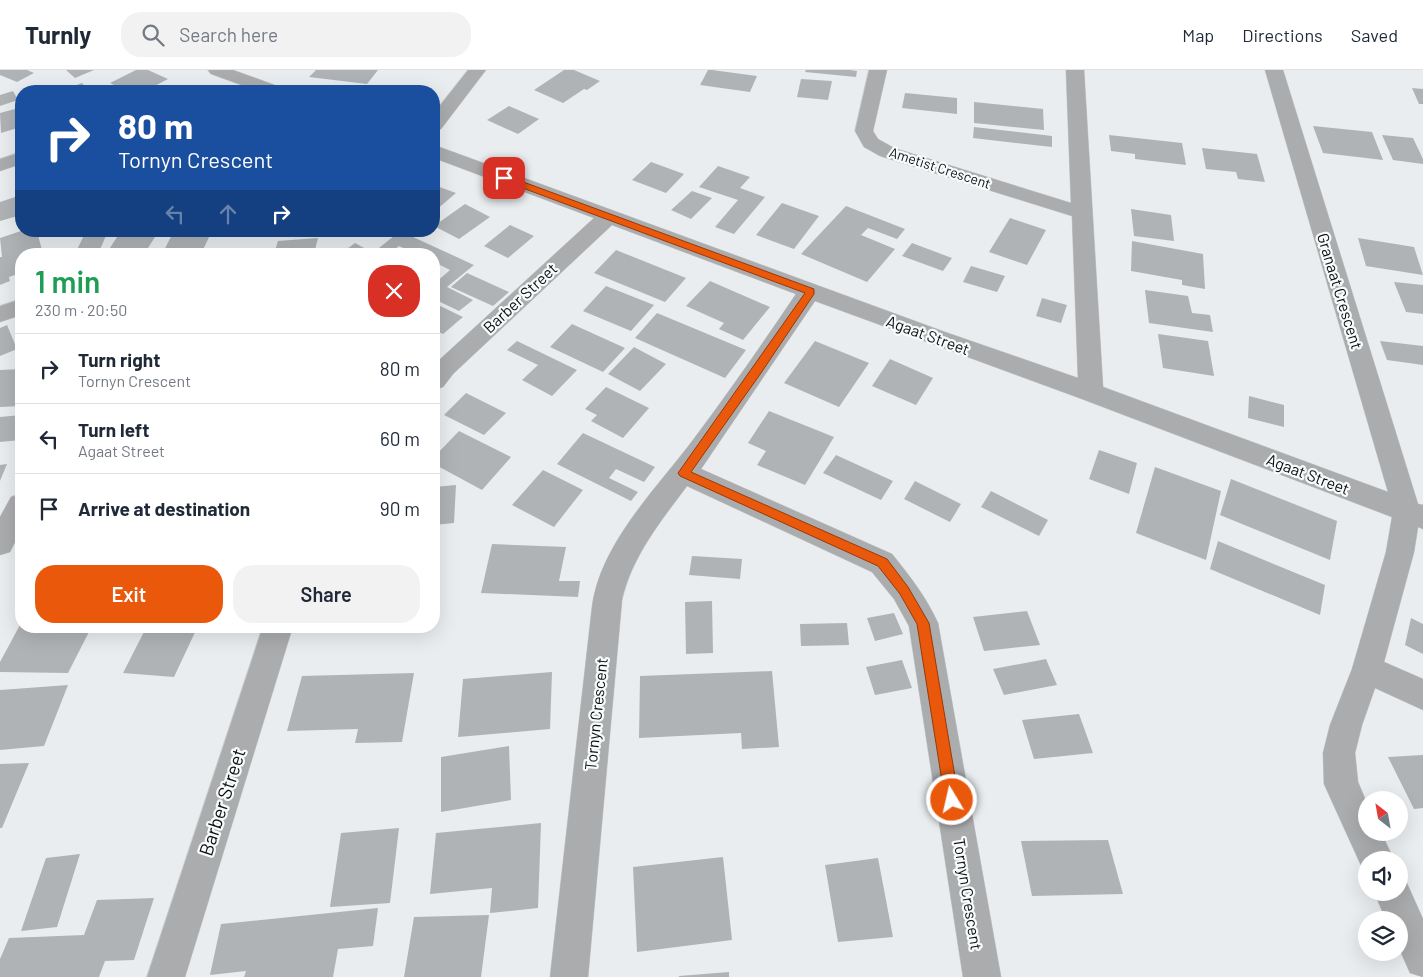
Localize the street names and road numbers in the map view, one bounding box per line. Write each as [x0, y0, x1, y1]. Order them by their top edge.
street label: Ametist Crescent [887, 143, 993, 192]
street label: Granaat Crescent [1314, 230, 1367, 351]
street label: Barber Street [479, 259, 560, 337]
street label: Agaat Street [884, 311, 972, 358]
street label: Agaat Street [1264, 449, 1352, 498]
street label: Tornyn Crescent [580, 657, 611, 771]
street label: Barber Street [193, 745, 250, 858]
street label: Tornyn Crescent [950, 837, 987, 951]

